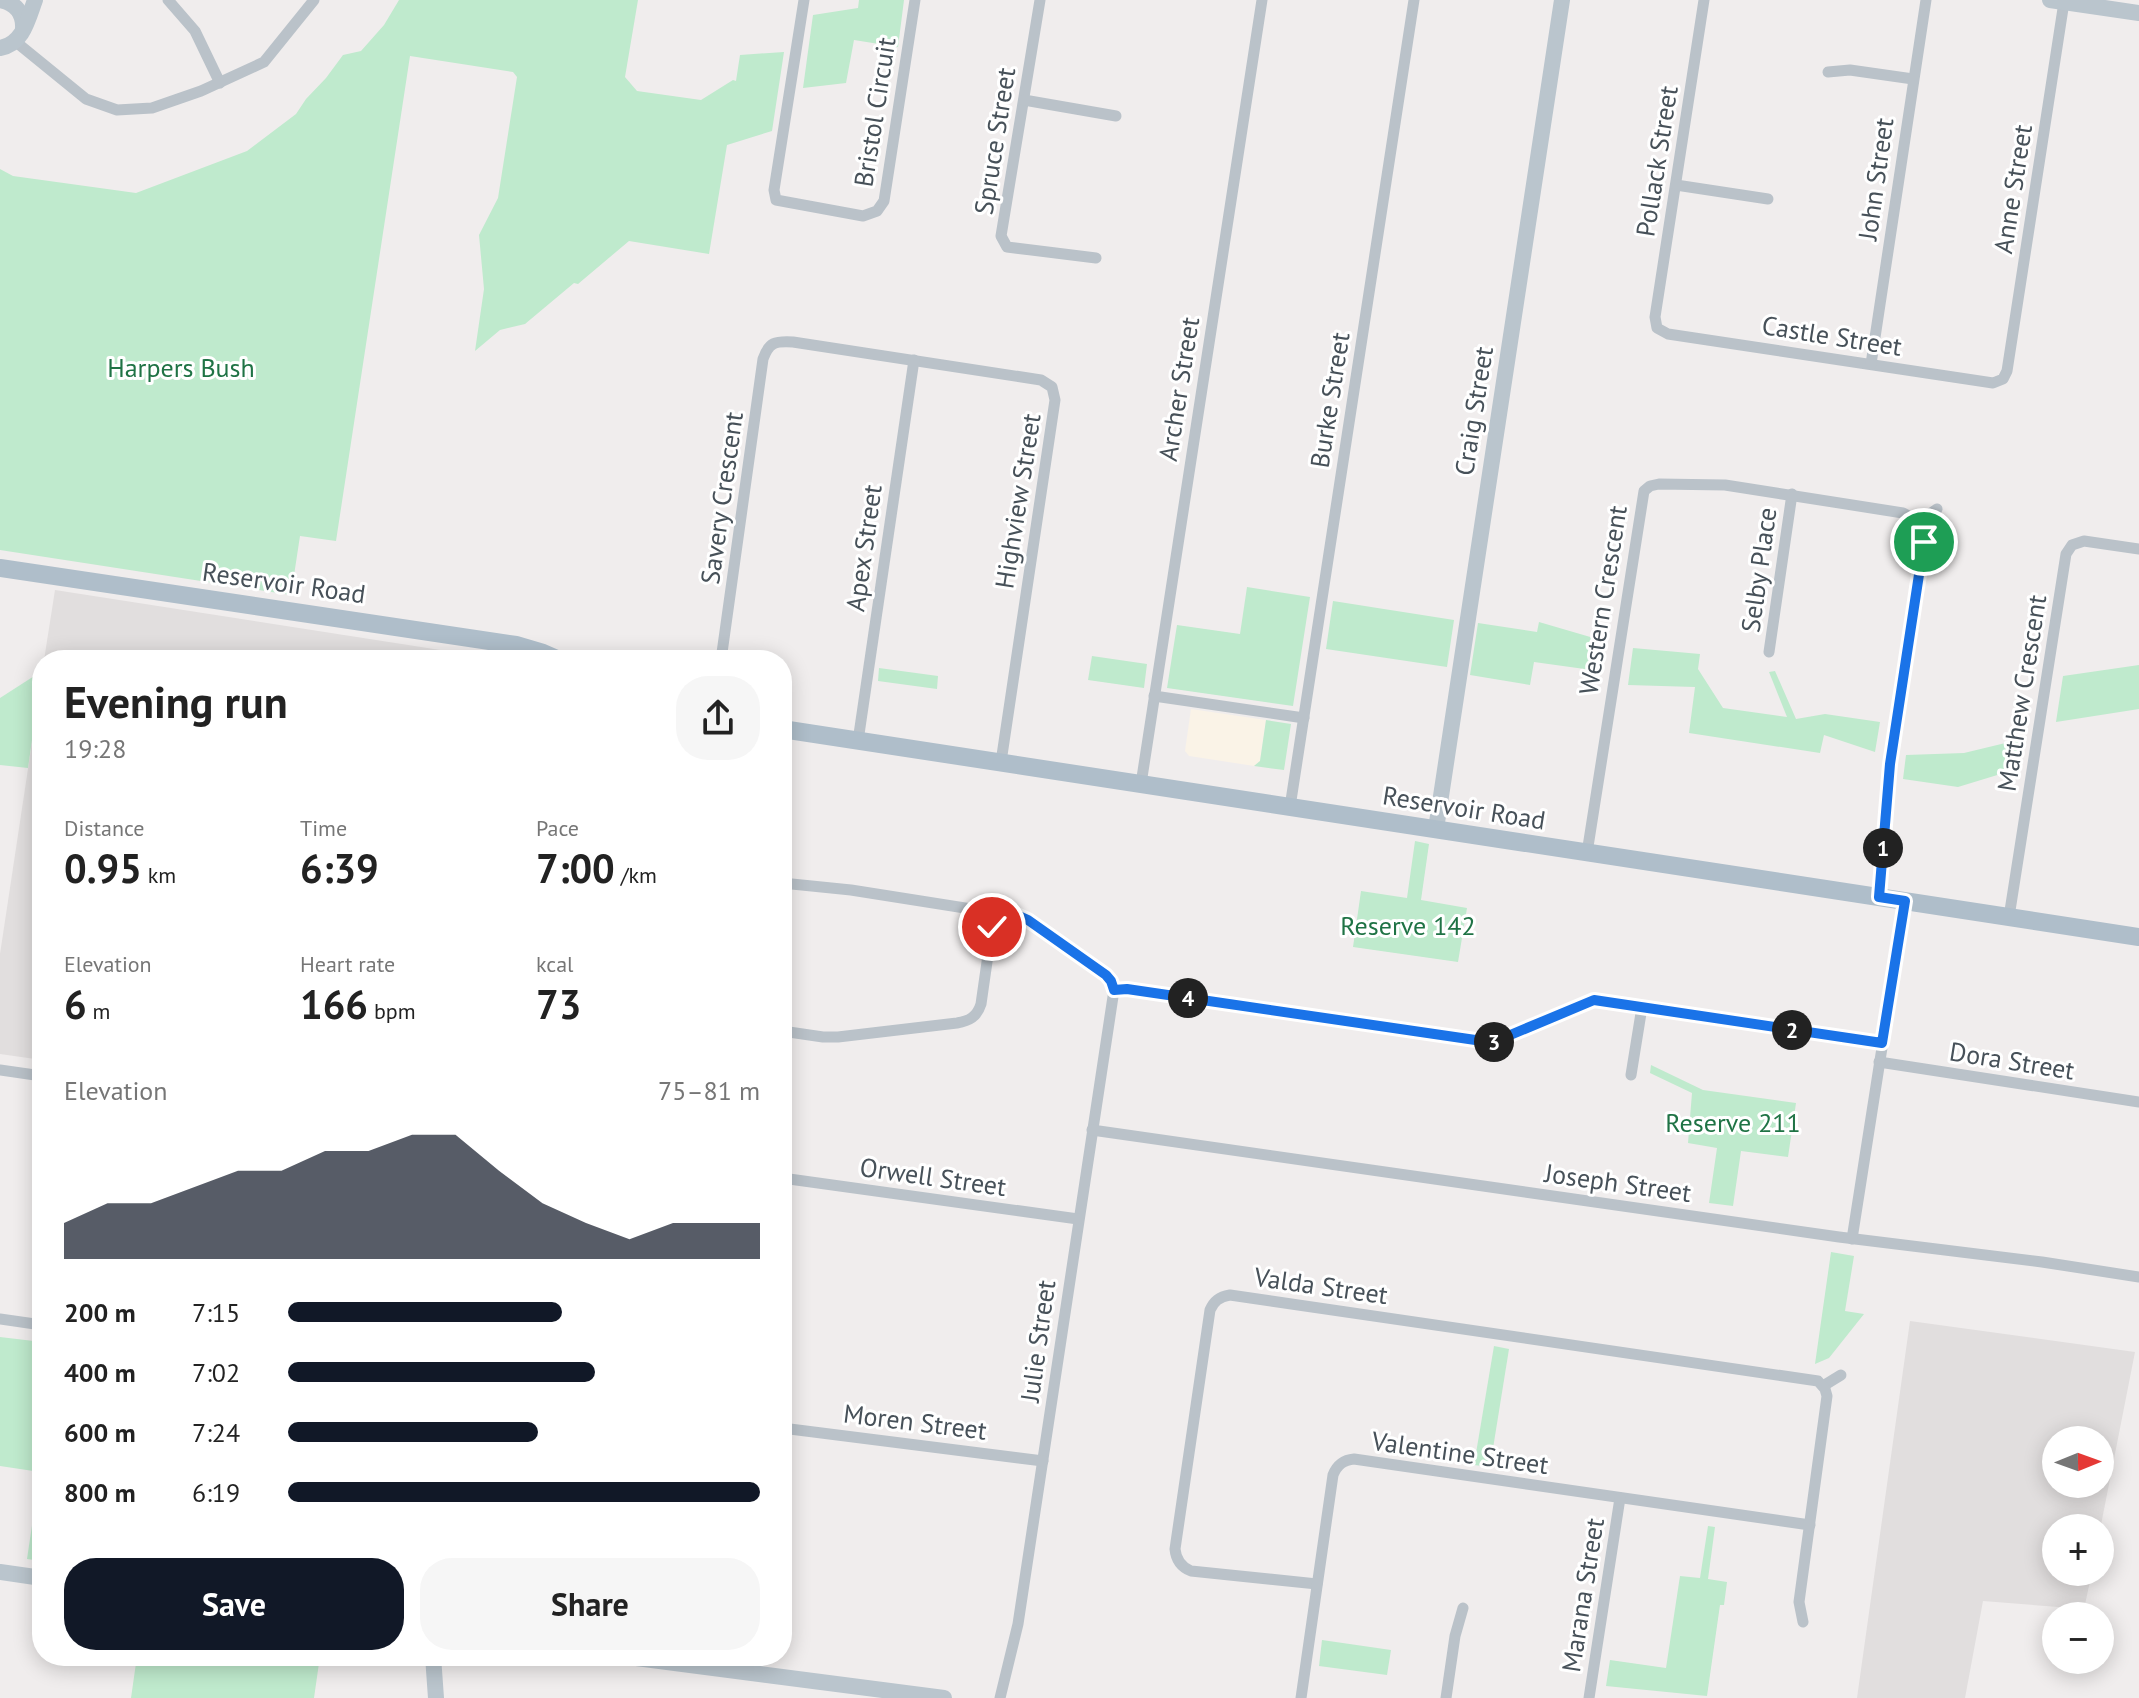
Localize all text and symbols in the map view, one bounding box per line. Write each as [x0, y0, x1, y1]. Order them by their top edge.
street label: Bristol Circuit [846, 35, 903, 189]
street label: Spruce Street [967, 65, 1022, 217]
street label: Pollack Street [1628, 83, 1685, 239]
street label: John Street [1850, 115, 1900, 243]
street label: Anne Street [1986, 122, 2039, 256]
street label: Castle Street [1760, 308, 1905, 363]
street label: Archer Street [1151, 314, 1206, 463]
street label: Burke Street [1303, 330, 1357, 470]
street label: Craig Street [1447, 344, 1500, 478]
park label: Harpers Bush [107, 351, 255, 384]
street label: Savery Crescent [693, 409, 750, 586]
street label: Highview Street [987, 411, 1048, 591]
street label: Apex Street [838, 482, 889, 614]
street label: Western Crescent [1571, 503, 1634, 697]
street label: Selby Place [1733, 505, 1784, 635]
pin [1890, 508, 1958, 576]
icon: arrive [1902, 520, 1946, 564]
street label: Reservoir Road [200, 555, 368, 610]
street label: Matthew Crescent [1990, 592, 2053, 794]
text: Evening run [64, 673, 288, 730]
button: share [676, 676, 760, 760]
text: 19:28 [64, 732, 126, 765]
street label: Reservoir Road [1380, 778, 1548, 837]
text: Distance [64, 814, 145, 842]
text: Time [300, 814, 347, 842]
text: Pace [536, 814, 579, 842]
pin: 1 [1863, 828, 1903, 868]
text: 1 [1877, 834, 1889, 862]
text: 0.95 [64, 842, 142, 894]
text: 6:39 [300, 842, 379, 894]
text: 7:00 [536, 842, 615, 894]
text: km [142, 861, 176, 889]
text: /km [615, 861, 657, 889]
pin [958, 893, 1026, 961]
icon: check [970, 905, 1014, 949]
park label: Reserve 142 [1340, 909, 1476, 942]
text: Elevation [64, 950, 152, 978]
text: Heart rate [300, 950, 395, 978]
text: kcal [536, 950, 574, 978]
text: 6 [64, 978, 87, 1030]
text: 166 [300, 978, 368, 1030]
text: 73 [536, 978, 581, 1030]
pin: 4 [1168, 978, 1208, 1018]
text: 4 [1182, 984, 1194, 1012]
text: m [87, 997, 110, 1025]
text: bpm [368, 997, 416, 1025]
pin: 2 [1772, 1010, 1812, 1050]
text: 2 [1786, 1016, 1798, 1044]
pin: 3 [1474, 1022, 1514, 1062]
text: 3 [1488, 1028, 1500, 1056]
street label: Dora Street [1947, 1034, 2077, 1087]
text: Elevation [64, 1074, 168, 1107]
text: 75–81 m [658, 1074, 760, 1107]
park label: Reserve 211 [1665, 1106, 1801, 1139]
street label: Orwell Street [858, 1150, 1008, 1203]
street label: Joseph Street [1542, 1156, 1693, 1209]
street label: Valda Street [1251, 1260, 1390, 1311]
street label: Julie Street [1012, 1278, 1062, 1405]
text: 200 m [64, 1296, 136, 1329]
text: 7:15 [192, 1296, 240, 1329]
text: 400 m [64, 1356, 136, 1389]
text: 7:02 [192, 1356, 240, 1389]
street label: Moren Street [842, 1396, 989, 1447]
text: 600 m [64, 1416, 136, 1449]
text: 7:24 [192, 1416, 240, 1449]
street label: Valentine Street [1369, 1424, 1551, 1481]
north arrow [2042, 1426, 2114, 1498]
map controls [2042, 1426, 2114, 1674]
text: 800 m [64, 1476, 136, 1509]
text: 6:19 [192, 1476, 240, 1509]
button: + [2042, 1514, 2114, 1586]
street label: Marana Street [1554, 1515, 1611, 1674]
button: Save [64, 1558, 404, 1650]
button: Share [420, 1558, 760, 1650]
button: − [2042, 1602, 2114, 1674]

